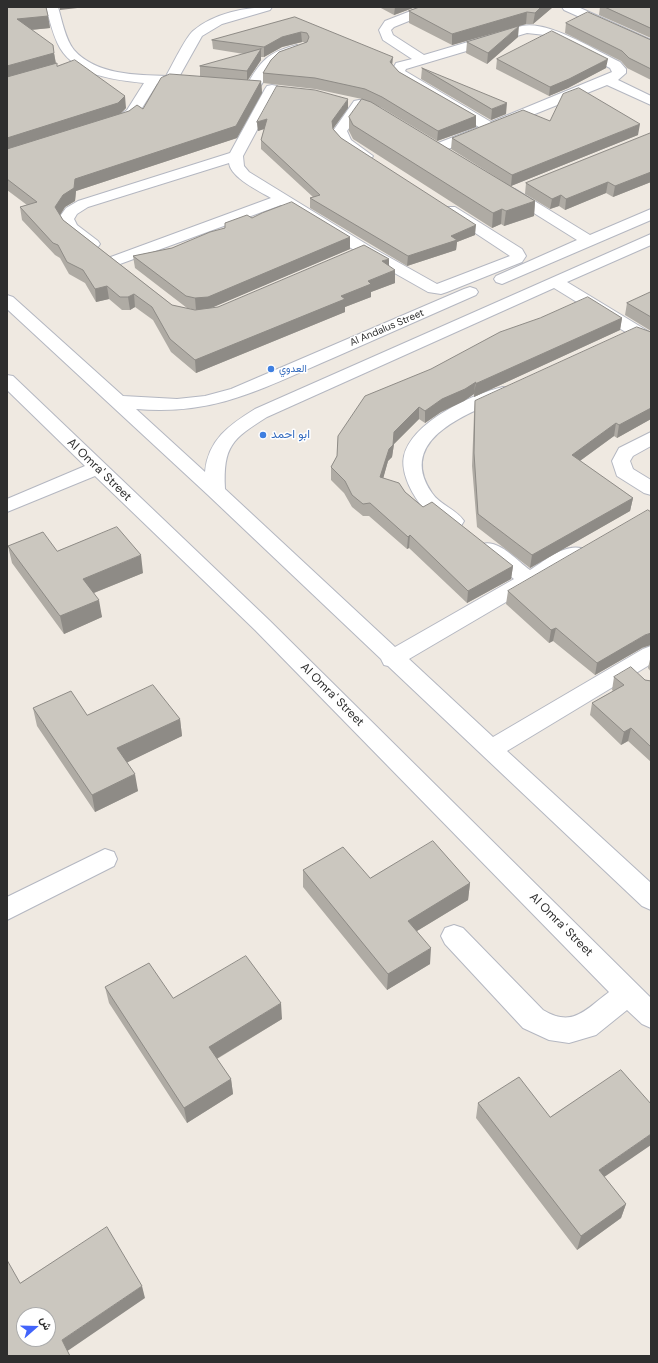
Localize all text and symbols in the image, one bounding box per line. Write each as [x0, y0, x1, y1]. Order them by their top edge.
street label: Al Andalus Street [348, 307, 426, 349]
place label: العدوي [279, 363, 307, 375]
marker: العدوي [266, 364, 276, 374]
place label: ابو احمد [271, 428, 310, 442]
marker: ابو احمد [258, 430, 268, 440]
street label: Al Omra' Street [64, 436, 134, 504]
street label: Al Omra' Street [297, 660, 367, 730]
street label: Al Omra' Street [526, 890, 596, 960]
north arrow [16, 1307, 56, 1347]
text: ش [37, 1315, 55, 1332]

